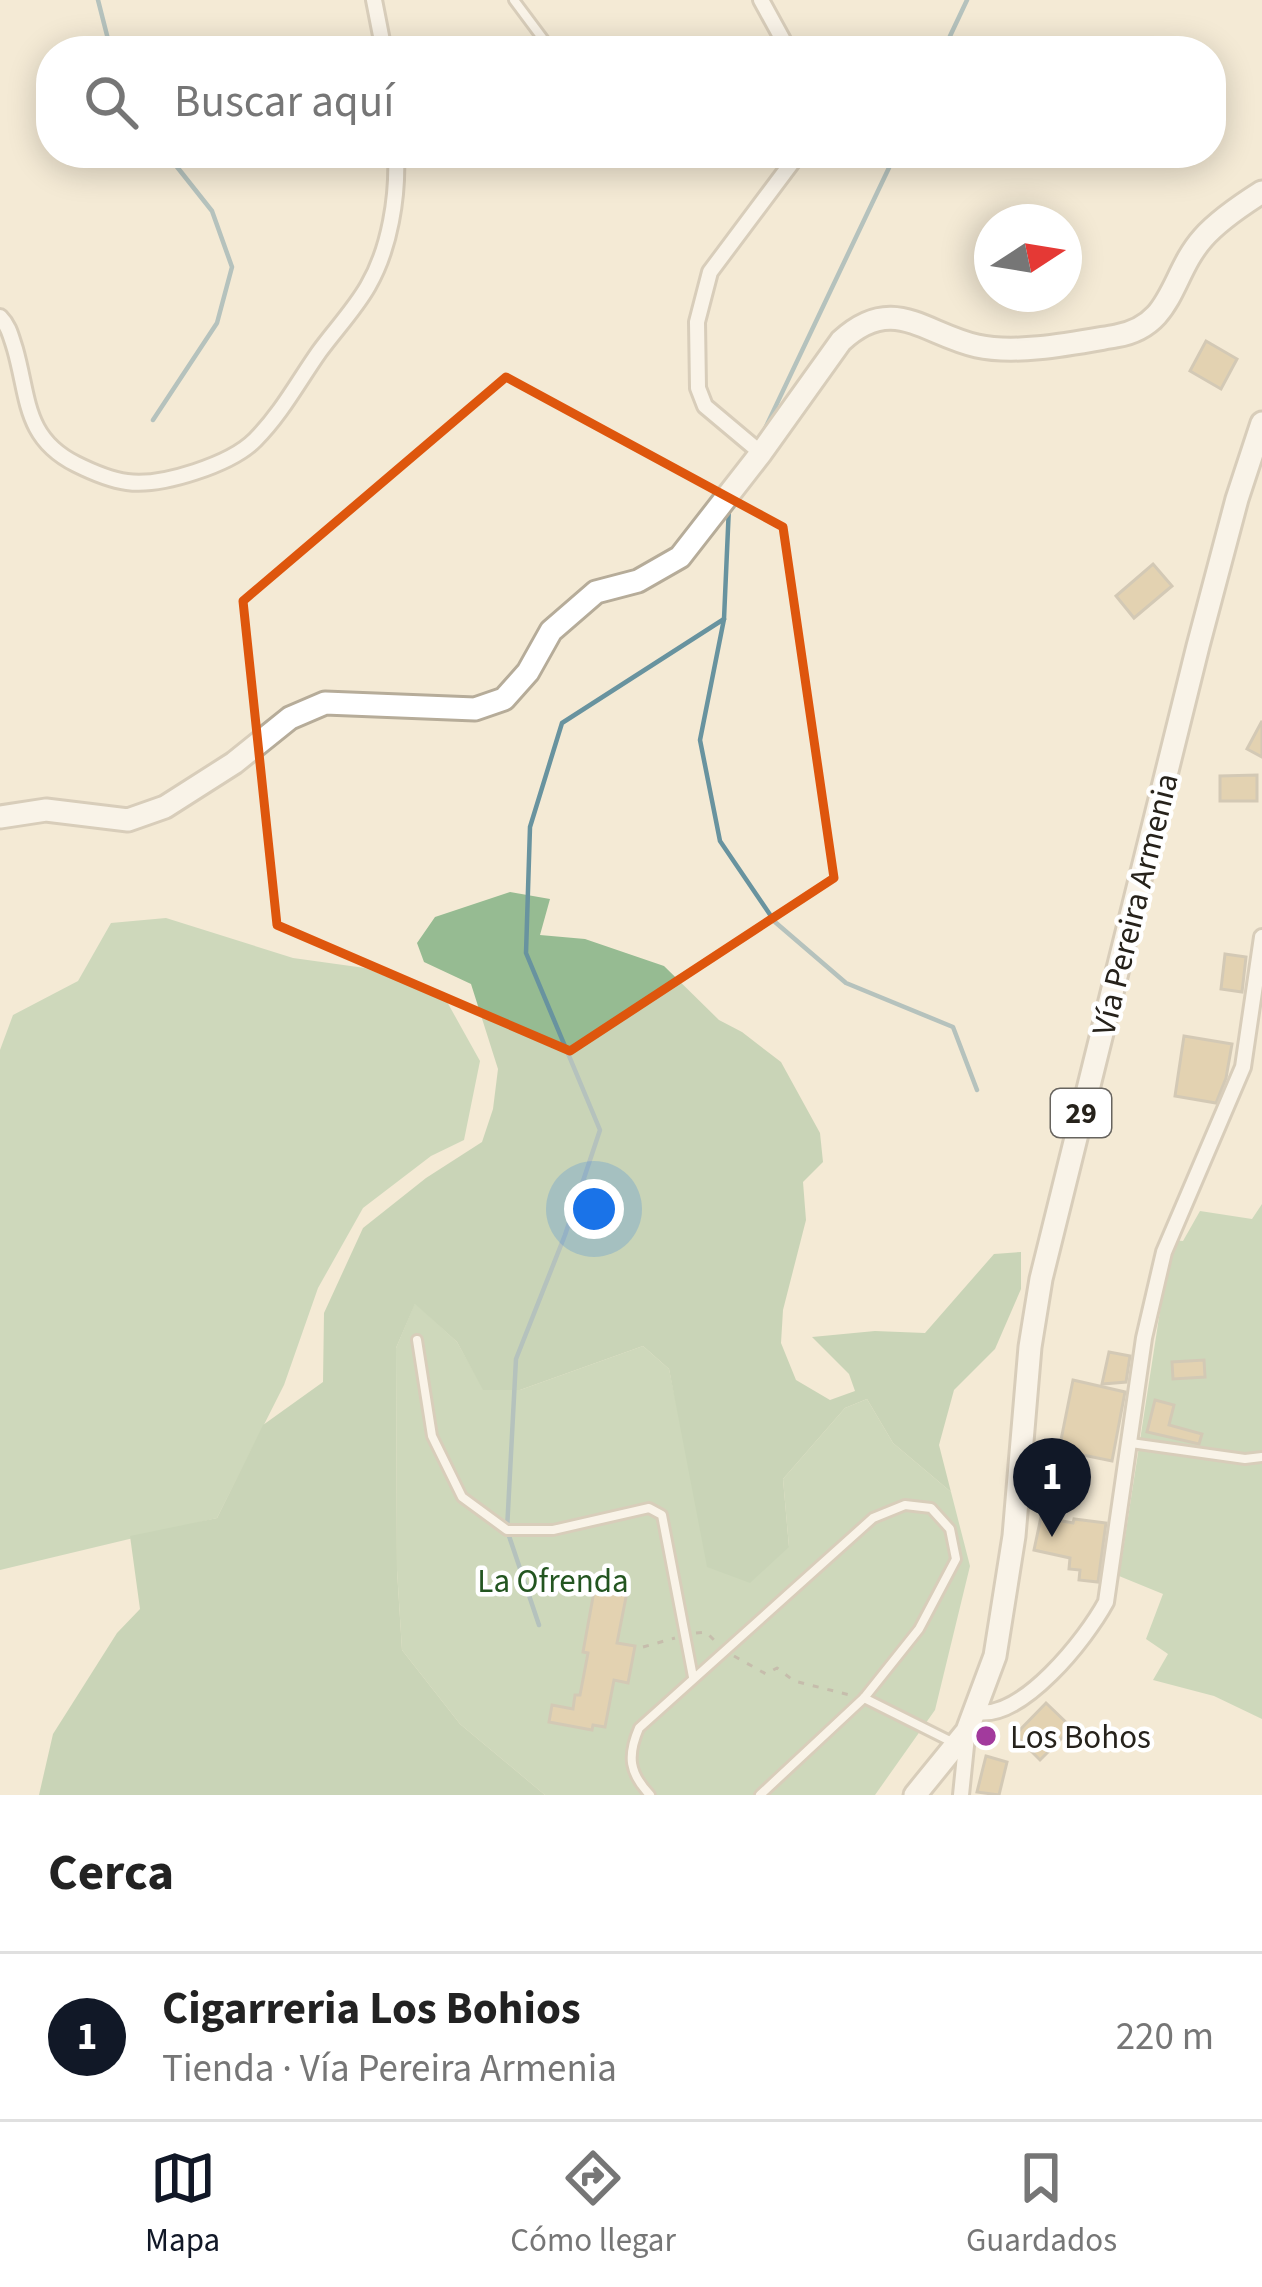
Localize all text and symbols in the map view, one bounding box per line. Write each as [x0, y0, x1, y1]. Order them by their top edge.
search box [36, 36, 1226, 168]
icon: search [78, 69, 144, 135]
text: Buscar aquí [174, 70, 394, 134]
north arrow [974, 204, 1082, 312]
street label: Vía Pereira Armenia [1080, 768, 1191, 1040]
road number: 29 [1051, 1089, 1111, 1137]
your location [564, 1179, 624, 1239]
pin: 1 [1013, 1438, 1091, 1537]
park label: La Ofrenda [477, 1558, 629, 1605]
place label: Los Bohos [1010, 1714, 1151, 1761]
marker: Los Bohos [973, 1723, 999, 1749]
text: Cerca [48, 1837, 174, 1909]
text: Cigarreria Los Bohios [162, 1977, 581, 2041]
text: 1 [77, 2009, 97, 2065]
text: 220 m [1116, 2009, 1214, 2065]
text: Tienda · Vía Pereira Armenia [162, 2041, 617, 2097]
tab: Mapa [145, 2145, 220, 2264]
tab: Cómo llegar [510, 2145, 676, 2264]
tab: Guardados [966, 2145, 1117, 2264]

